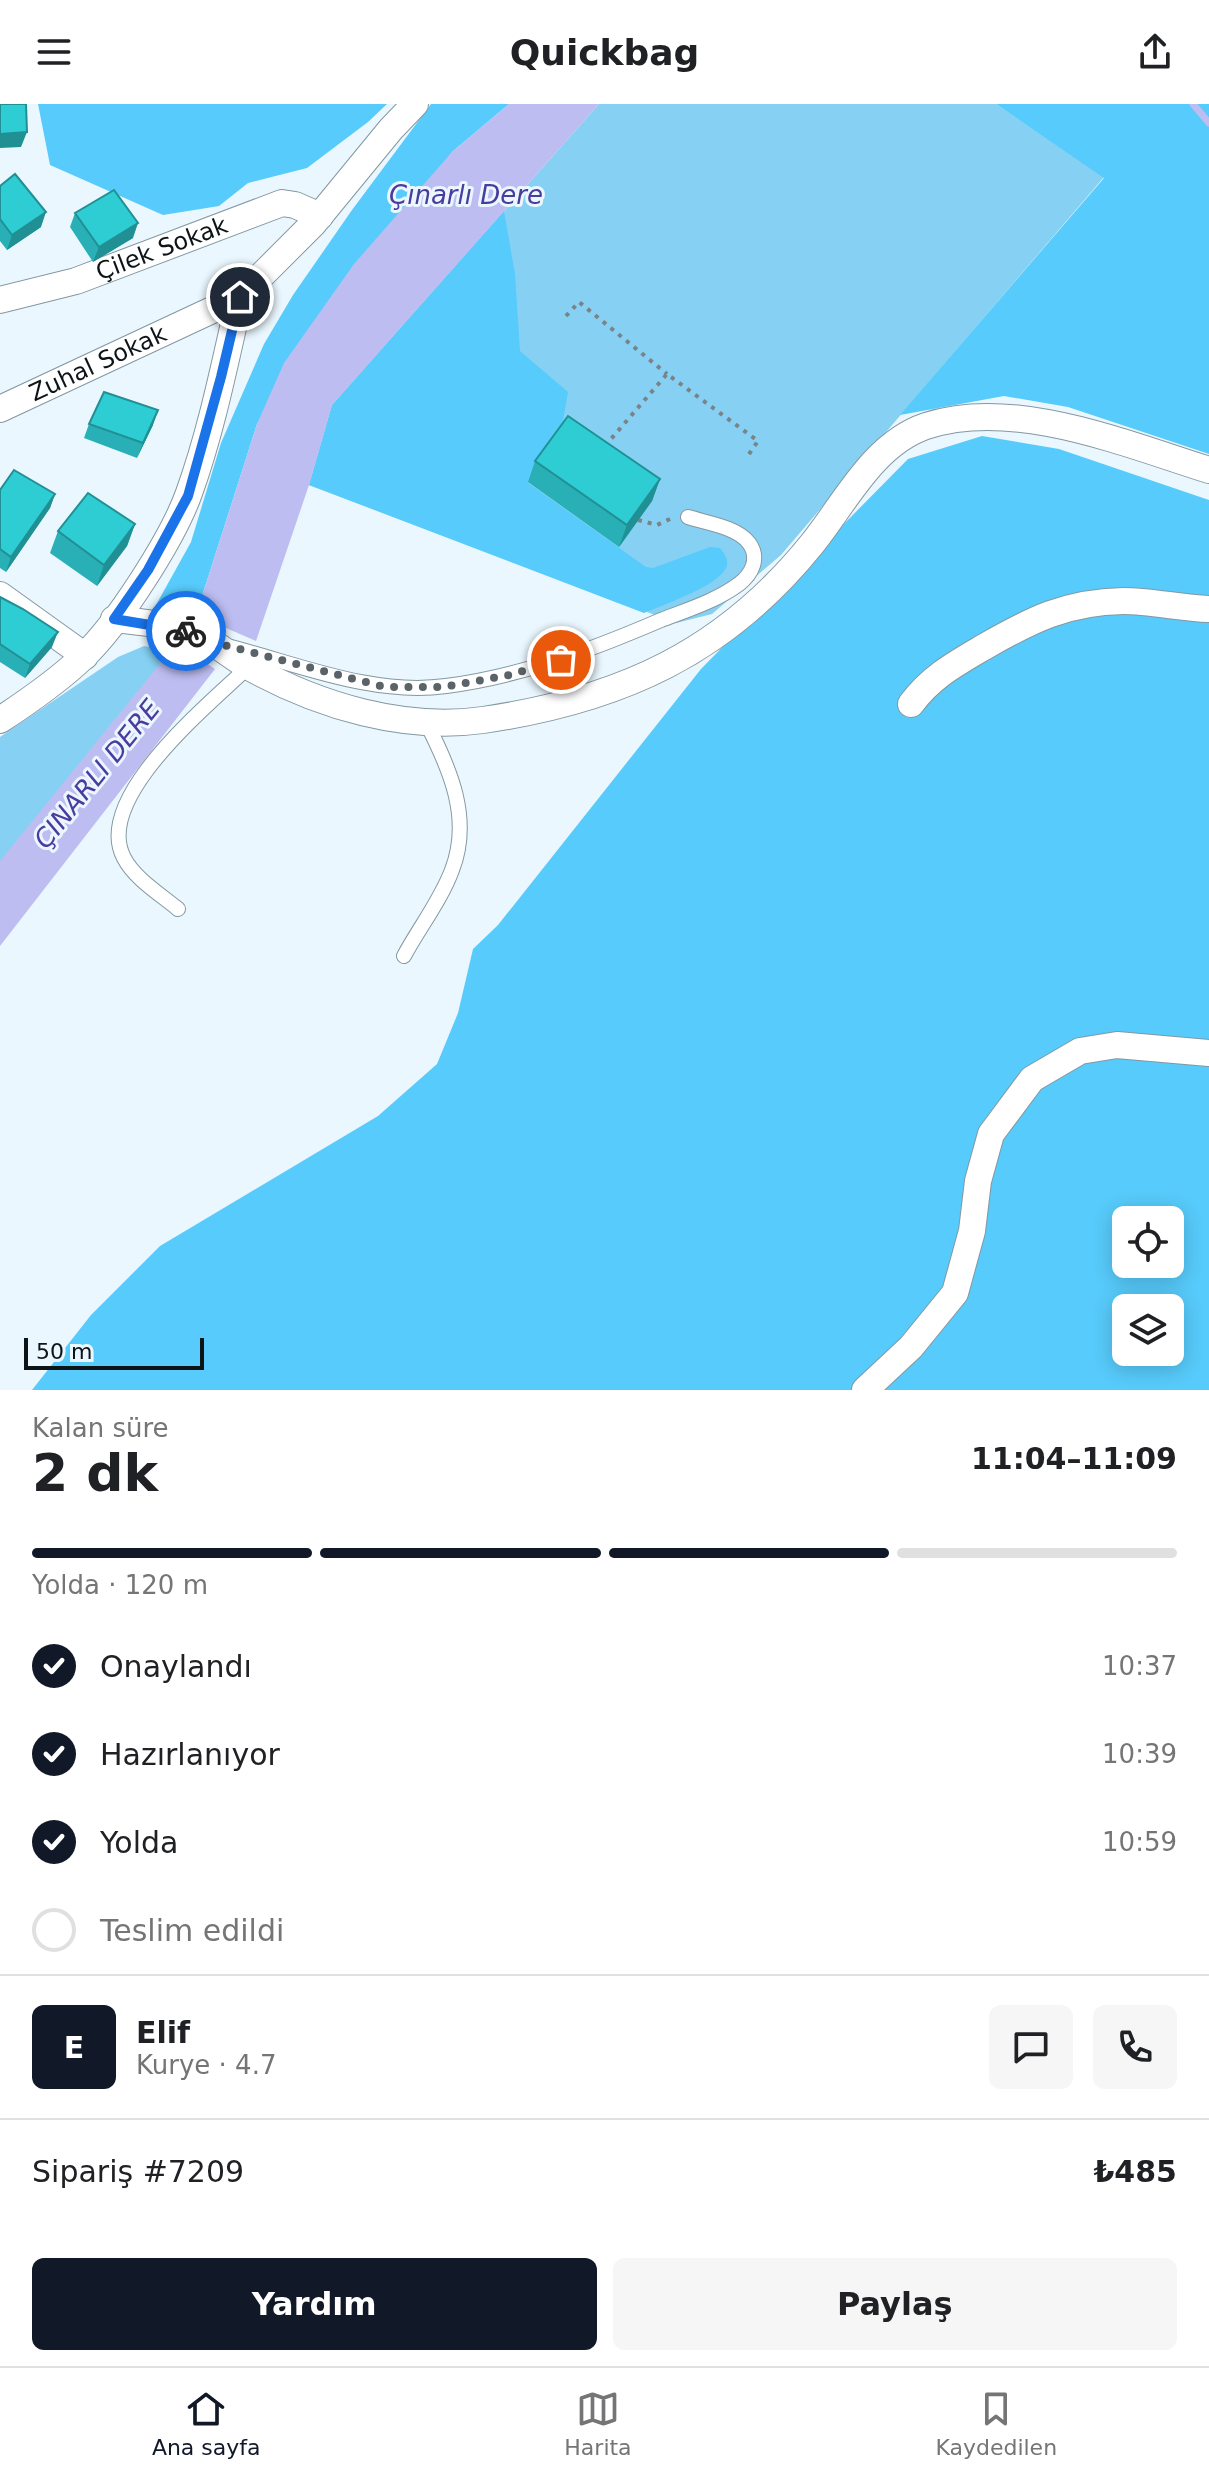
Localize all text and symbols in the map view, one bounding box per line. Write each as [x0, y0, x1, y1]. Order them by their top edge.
icon: menu [32, 30, 76, 74]
icon: share [1133, 30, 1177, 74]
text: Quickbag [510, 32, 699, 73]
water label: Çınarlı Dere [389, 180, 543, 210]
street label: Çilek Sokak [92, 211, 232, 286]
pin [206, 263, 274, 331]
icon: home [218, 275, 262, 319]
street label: Zuhal Sokak [25, 319, 171, 407]
courier [146, 591, 226, 671]
icon: bike [164, 609, 208, 653]
pin [527, 626, 595, 694]
icon: bag [539, 638, 583, 682]
water label: ÇINARLI DERE [28, 693, 166, 854]
map controls [1112, 1206, 1184, 1366]
button: locate [1112, 1206, 1184, 1278]
button: layers [1112, 1294, 1184, 1366]
scale bar [24, 1334, 204, 1370]
text: 50 m [36, 1339, 92, 1364]
text: Kalan süre [32, 1413, 169, 1443]
text: 11:04–11:09 [971, 1441, 1177, 1476]
text: 2 dk [32, 1443, 158, 1503]
text: Yolda · 120 m [32, 1570, 208, 1600]
icon: check [32, 1644, 76, 1688]
text: Onaylandı [100, 1649, 252, 1684]
text: 10:37 [1102, 1651, 1177, 1681]
icon: check [32, 1732, 76, 1776]
text: Hazırlanıyor [100, 1737, 280, 1772]
text: 10:39 [1102, 1739, 1177, 1769]
icon: check [32, 1820, 76, 1864]
text: Yolda [100, 1825, 178, 1860]
text: 10:59 [1102, 1827, 1177, 1857]
text: Teslim edildi [100, 1913, 284, 1948]
button: chat [989, 2005, 1073, 2089]
button: phone [1093, 2005, 1177, 2089]
text: Elif [136, 2015, 190, 2050]
text: E [64, 2030, 84, 2065]
text: Kurye · 4.7 [136, 2050, 276, 2080]
text: Sipariş #7209 [32, 2154, 244, 2189]
text: ₺485 [1094, 2154, 1177, 2189]
button: Yardım [32, 2258, 597, 2350]
button: Paylaş [613, 2258, 1177, 2350]
tab: Ana sayfa [152, 2387, 261, 2460]
tab: Harita [564, 2387, 632, 2460]
tab: Kaydedilen [935, 2387, 1057, 2460]

